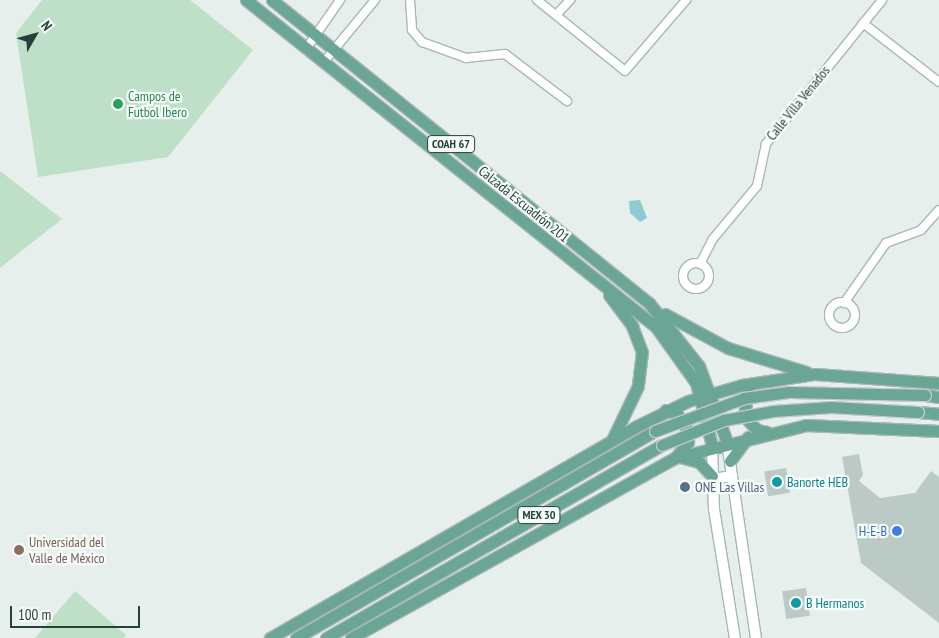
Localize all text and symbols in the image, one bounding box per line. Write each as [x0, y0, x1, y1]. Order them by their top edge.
north arrow [10, 10, 60, 60]
text: N [37, 17, 56, 34]
street label: Calle Villa Venados [763, 62, 833, 144]
place label: Campos de Futbol Ibero [128, 88, 187, 120]
marker: Campos de Futbol Ibero [112, 98, 124, 110]
road number: COAH 67 [426, 134, 476, 154]
street label: Calzada Escuadrón 201 [475, 162, 573, 246]
place label: Banorte HEB [787, 474, 848, 490]
marker: Banorte HEB [771, 476, 783, 488]
place label: ONE Las Villas [695, 479, 764, 495]
marker: ONE Las Villas [679, 481, 691, 493]
road number: MEX 30 [516, 506, 562, 524]
place label: H-E-B [859, 523, 887, 539]
marker: H-E-B [891, 525, 903, 537]
place label: Universidad del Valle de México [29, 534, 105, 566]
marker: Universidad del Valle de México [13, 544, 25, 556]
place label: B Hermanos [806, 595, 864, 611]
scale bar [12, 596, 142, 628]
marker: B Hermanos [790, 597, 802, 609]
text: 100 m [18, 605, 51, 624]

